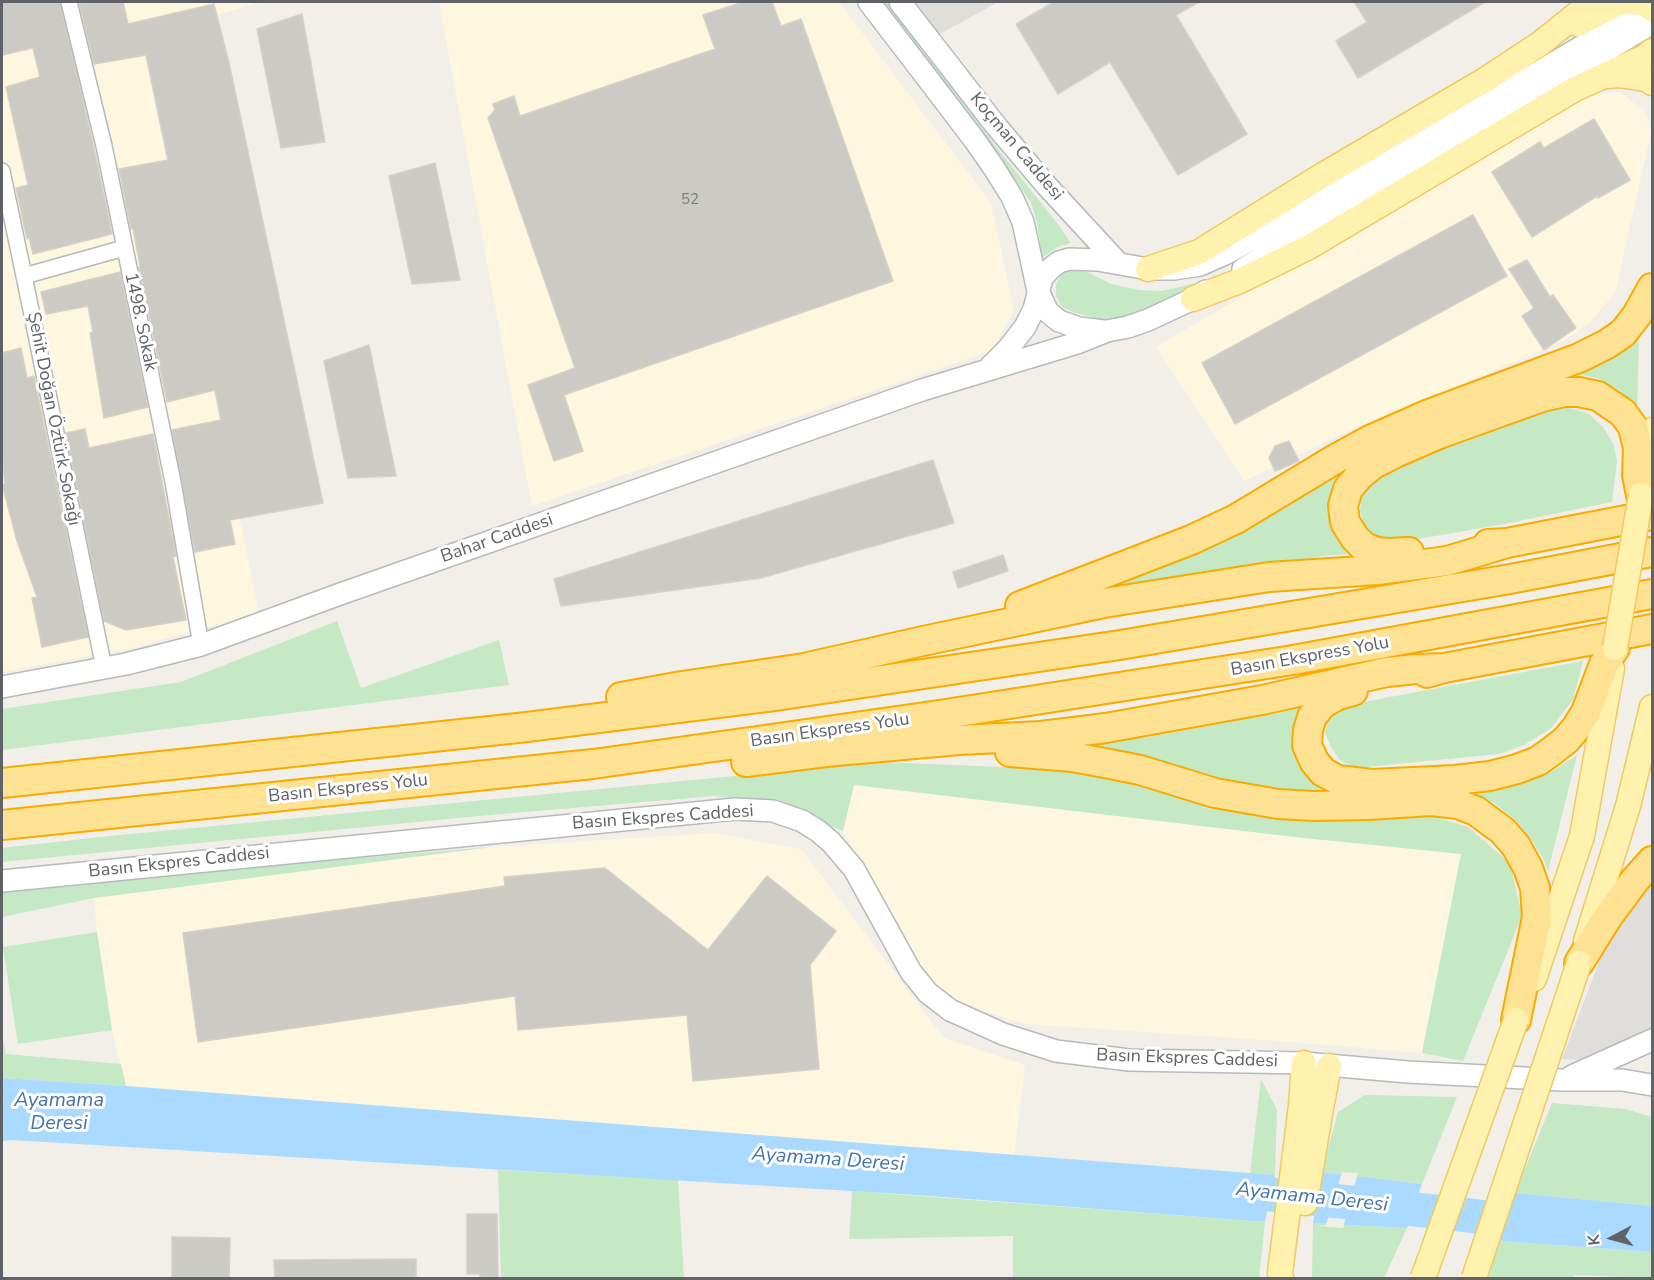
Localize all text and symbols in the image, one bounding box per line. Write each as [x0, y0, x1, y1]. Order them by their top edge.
street label: Koçman Caddesi [965, 89, 1067, 205]
house number: 52 [681, 191, 699, 209]
street label: 1498. Sokak [119, 271, 161, 373]
street label: Şehit Doğan Öztürk Sokağı [22, 310, 84, 528]
street label: Bahar Caddesi [438, 510, 556, 568]
street label: Basın Ekspress Yolu [1229, 632, 1391, 682]
street label: Basın Ekspress Yolu [749, 709, 911, 753]
street label: Basın Ekspress Yolu [267, 770, 429, 808]
street label: Basın Ekspres Caddesi [572, 801, 754, 835]
street label: Basın Ekspres Caddesi [87, 843, 271, 883]
street label: Basın Ekspres Caddesi [1096, 1045, 1278, 1073]
water label: Ayamama Deresi [14, 1089, 104, 1136]
water label: Ayamama Deresi [751, 1143, 905, 1177]
water label: Ayamama Deresi [1235, 1178, 1389, 1218]
north arrow [1582, 1208, 1642, 1268]
text: K [1583, 1233, 1606, 1246]

